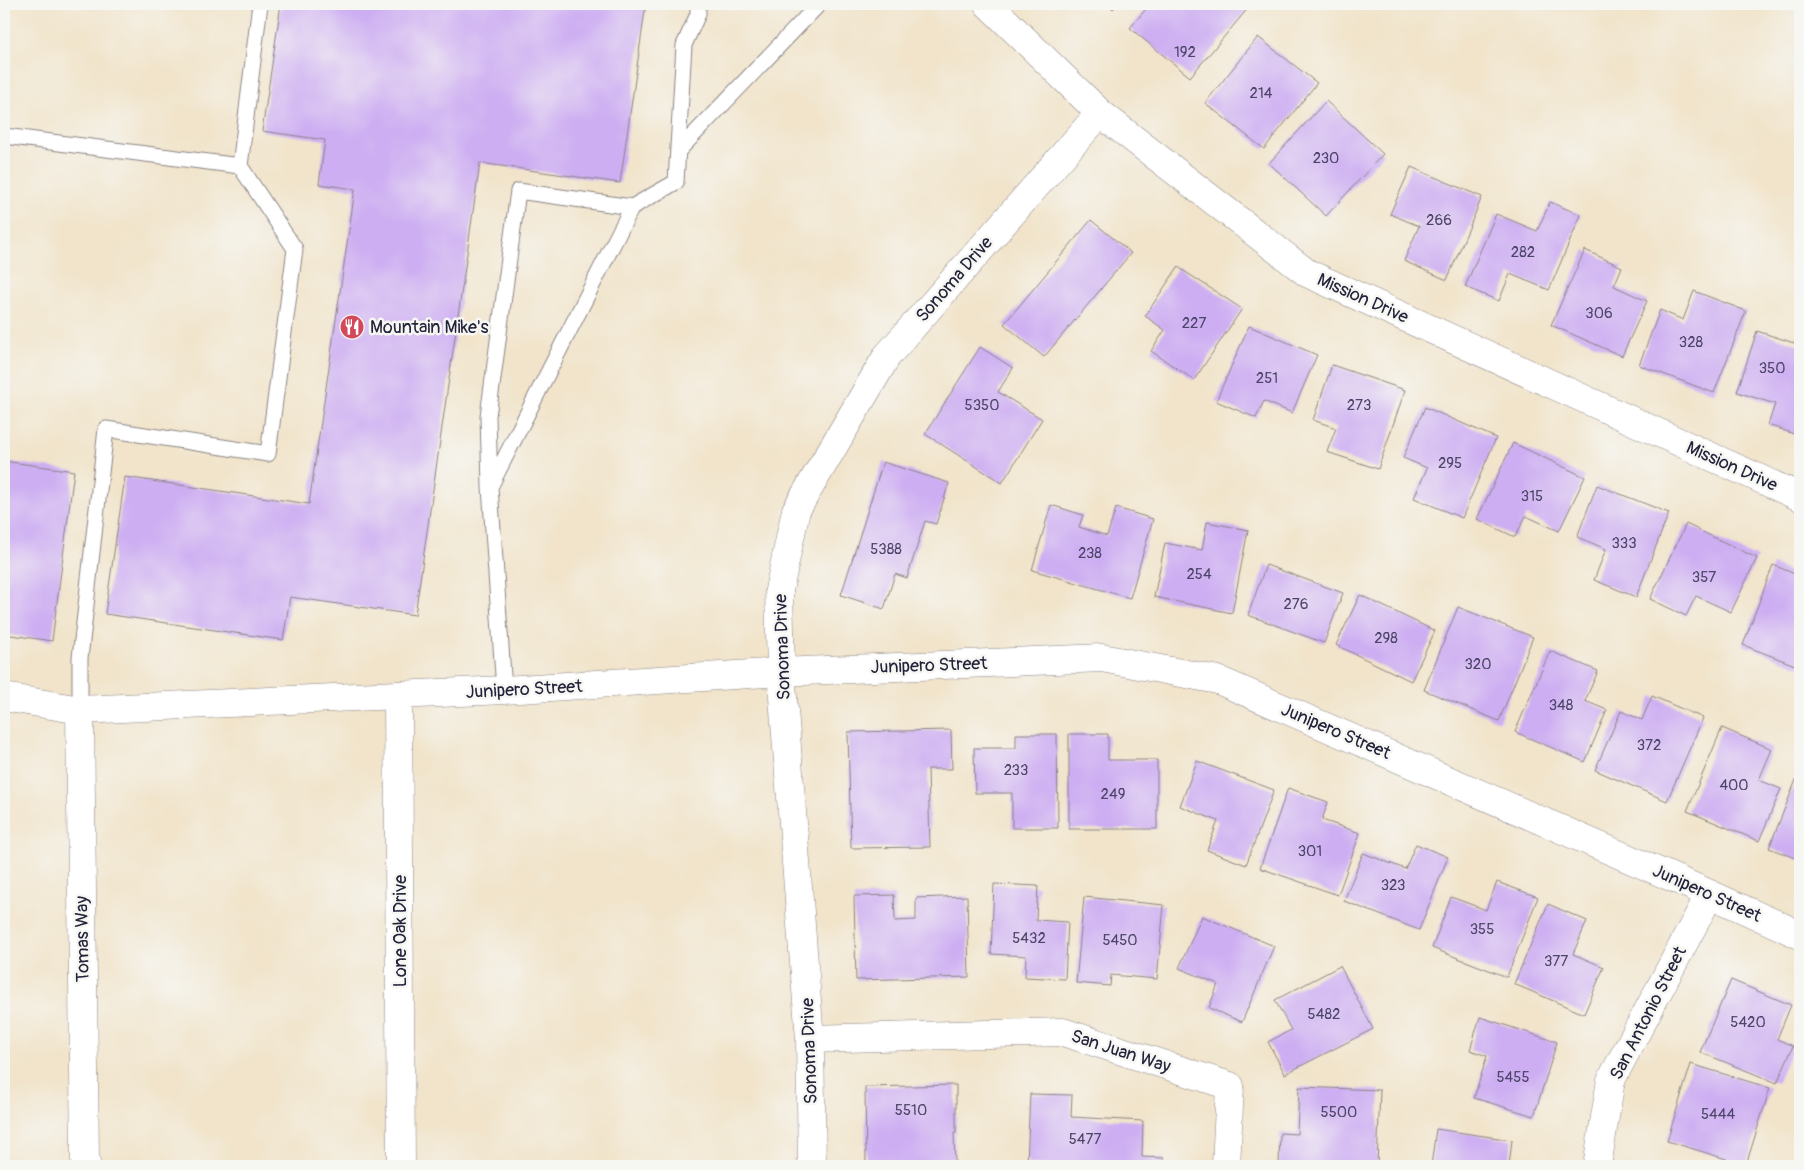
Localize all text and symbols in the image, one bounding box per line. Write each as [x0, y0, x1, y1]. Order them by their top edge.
house number: 192 [1174, 43, 1196, 62]
house number: 214 [1250, 84, 1273, 103]
house number: 230 [1313, 149, 1339, 168]
house number: 266 [1426, 211, 1452, 230]
street label: Sonoma Drive [911, 232, 998, 327]
house number: 282 [1511, 243, 1535, 262]
street label: Mission Drive [1314, 268, 1412, 329]
house number: 306 [1585, 304, 1613, 323]
restaurant icon: Mountain Mike's [339, 314, 365, 340]
house number: 227 [1182, 314, 1206, 333]
place label: Mountain Mike's [370, 316, 489, 339]
house number: 328 [1679, 333, 1704, 352]
house number: 350 [1759, 359, 1785, 378]
house number: 251 [1256, 369, 1278, 388]
house number: 5350 [965, 396, 999, 415]
house number: 273 [1347, 396, 1371, 415]
street label: Mission Drive [1683, 436, 1781, 497]
house number: 295 [1438, 454, 1462, 473]
house number: 315 [1521, 487, 1543, 506]
house number: 333 [1611, 534, 1637, 553]
house number: 5388 [870, 540, 902, 559]
house number: 238 [1078, 544, 1102, 563]
house number: 254 [1186, 565, 1212, 584]
house number: 357 [1692, 568, 1716, 587]
street label: Sonoma Drive [769, 593, 796, 701]
house number: 276 [1283, 595, 1309, 614]
house number: 298 [1374, 629, 1398, 648]
street label: Junipero Street [870, 652, 989, 679]
house number: 320 [1464, 655, 1492, 674]
street label: Junipero Street [465, 675, 584, 704]
house number: 348 [1549, 696, 1574, 715]
street label: Junipero Street [1278, 698, 1395, 765]
house number: 372 [1637, 736, 1661, 755]
house number: 233 [1004, 761, 1028, 780]
house number: 400 [1719, 776, 1749, 795]
house number: 249 [1101, 785, 1125, 804]
house number: 301 [1298, 842, 1322, 861]
street label: Junipero Street [1649, 859, 1766, 928]
street label: Lone Oak Drive [389, 875, 412, 987]
house number: 323 [1381, 876, 1405, 895]
street label: Tomas Way [70, 895, 95, 982]
house number: 355 [1470, 920, 1494, 939]
house number: 5432 [1012, 929, 1046, 948]
house number: 5450 [1102, 931, 1138, 950]
street label: San Antonio Street [1605, 942, 1692, 1084]
house number: 377 [1544, 952, 1568, 971]
street label: Sonoma Drive [796, 997, 823, 1105]
house number: 5482 [1308, 1005, 1340, 1024]
house number: 5420 [1730, 1013, 1766, 1032]
street label: San Juan Way [1068, 1025, 1174, 1078]
house number: 5455 [1496, 1068, 1530, 1087]
house number: 5510 [895, 1101, 927, 1120]
house number: 5500 [1321, 1103, 1357, 1122]
house number: 5444 [1701, 1105, 1735, 1124]
house number: 5477 [1069, 1130, 1101, 1149]

